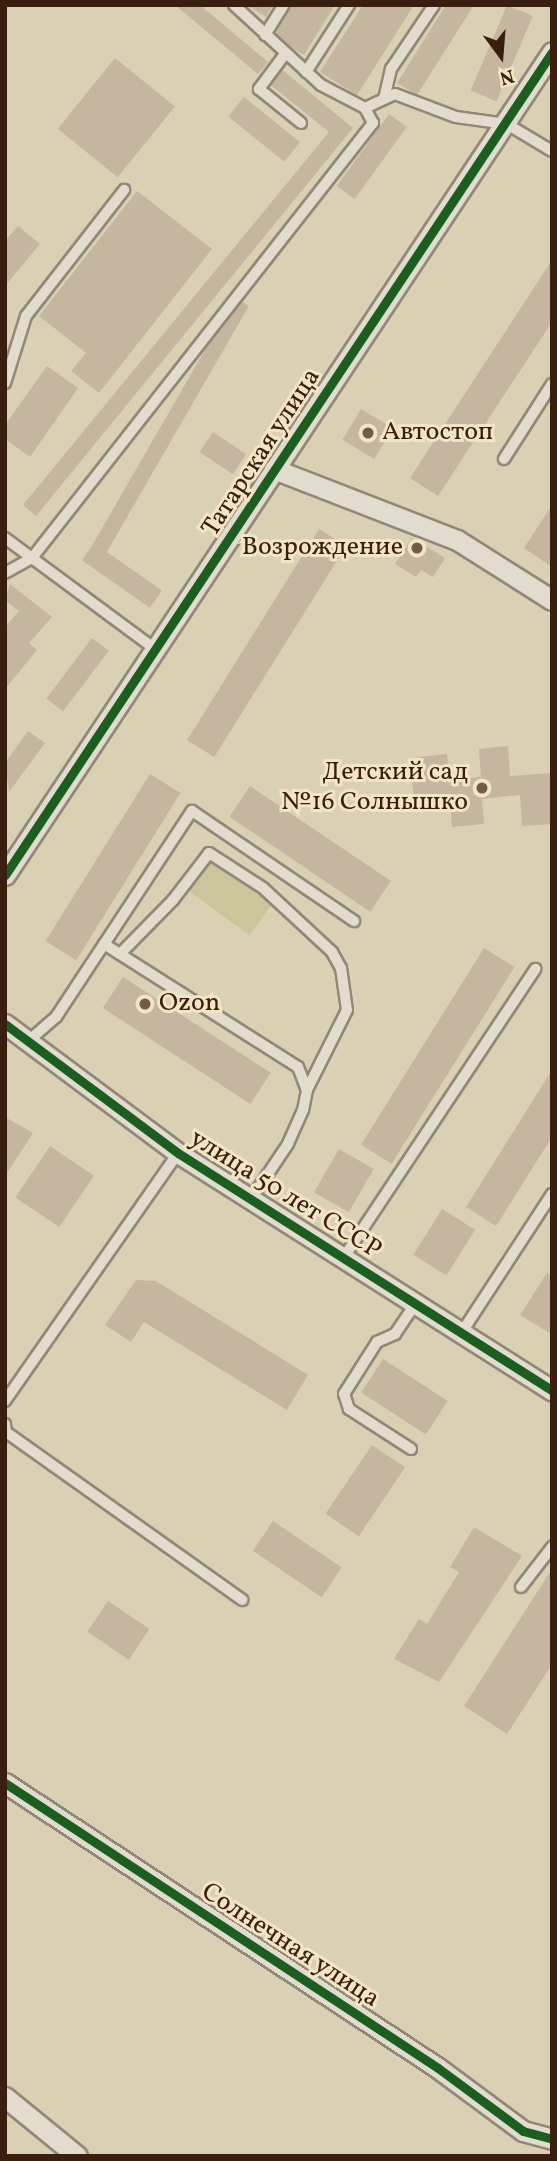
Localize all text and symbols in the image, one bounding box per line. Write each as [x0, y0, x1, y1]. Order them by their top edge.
north arrow [466, 21, 536, 91]
text: N [497, 62, 517, 91]
street label: Татарская улица [196, 363, 328, 543]
place label: Автостоп [382, 417, 493, 449]
marker: Автостоп [360, 425, 376, 441]
place label: Возрождение [242, 532, 403, 564]
marker: Возрождение [409, 540, 425, 556]
place label: Детский сад №16 Солнышко [281, 757, 468, 818]
marker: Детский сад №16 Солнышко [474, 780, 490, 796]
place label: Ozon [159, 988, 220, 1020]
marker: Ozon [137, 996, 153, 1012]
street label: улица 50 лет СССР [183, 1123, 387, 1267]
street label: Солнечная улица [195, 1877, 385, 2015]

